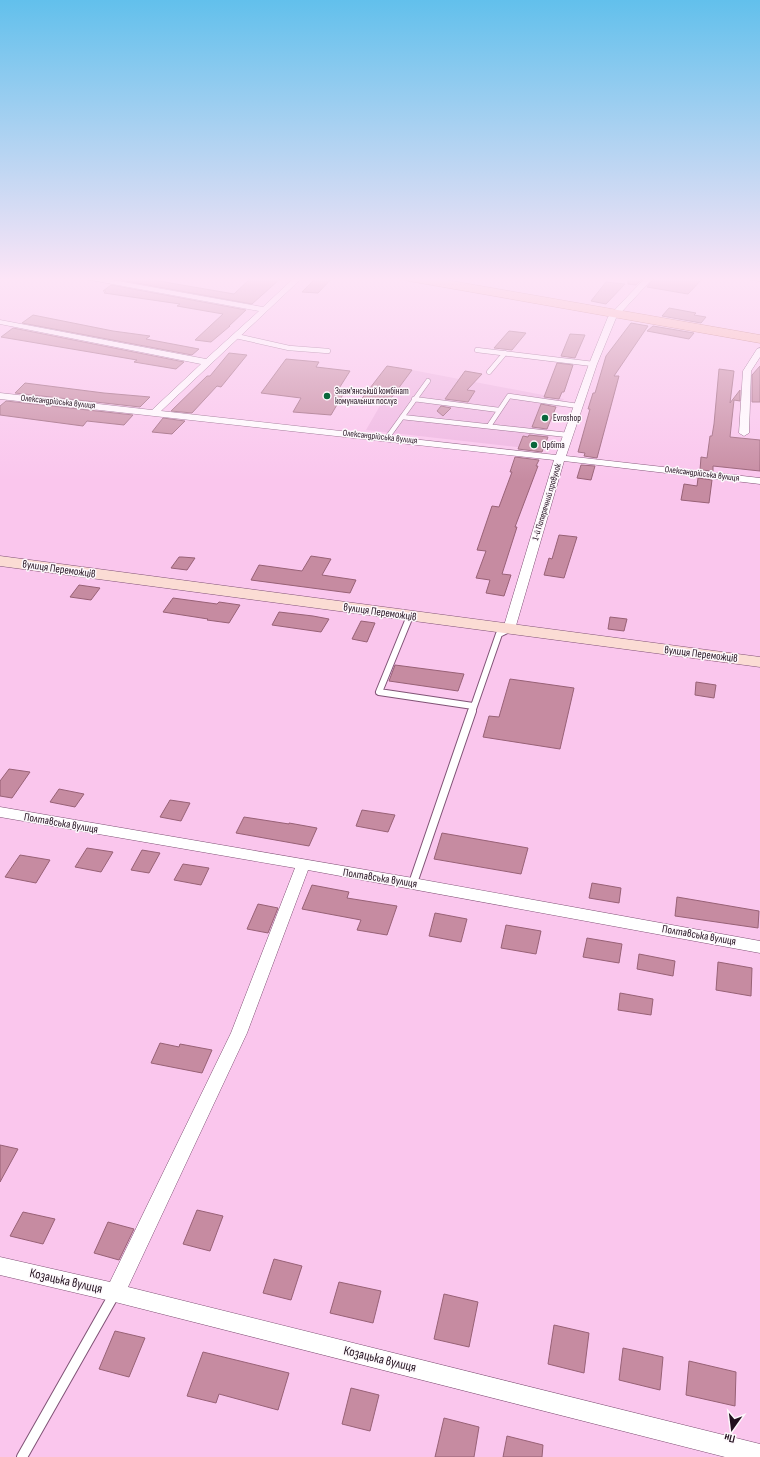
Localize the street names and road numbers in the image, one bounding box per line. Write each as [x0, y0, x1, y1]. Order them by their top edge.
street label: Олександрійська вулиця [20, 393, 96, 411]
street label: Олександрійська вулиця [342, 428, 418, 446]
street label: 1-й Поперечний провулок [530, 462, 564, 542]
street label: Олександрійська вулиця [664, 464, 740, 484]
street label: вулиця Переможців [21, 557, 97, 581]
street label: вулиця Переможців [342, 600, 418, 624]
street label: вулиця Переможців [664, 643, 739, 665]
street label: Полтавська вулиця [23, 810, 99, 836]
street label: Полтавська вулиця [342, 866, 418, 890]
street label: Полтавська вулиця [661, 922, 737, 948]
street label: Козацька вулиця [28, 1265, 104, 1297]
street label: Козацька вулиця [342, 1342, 418, 1376]

